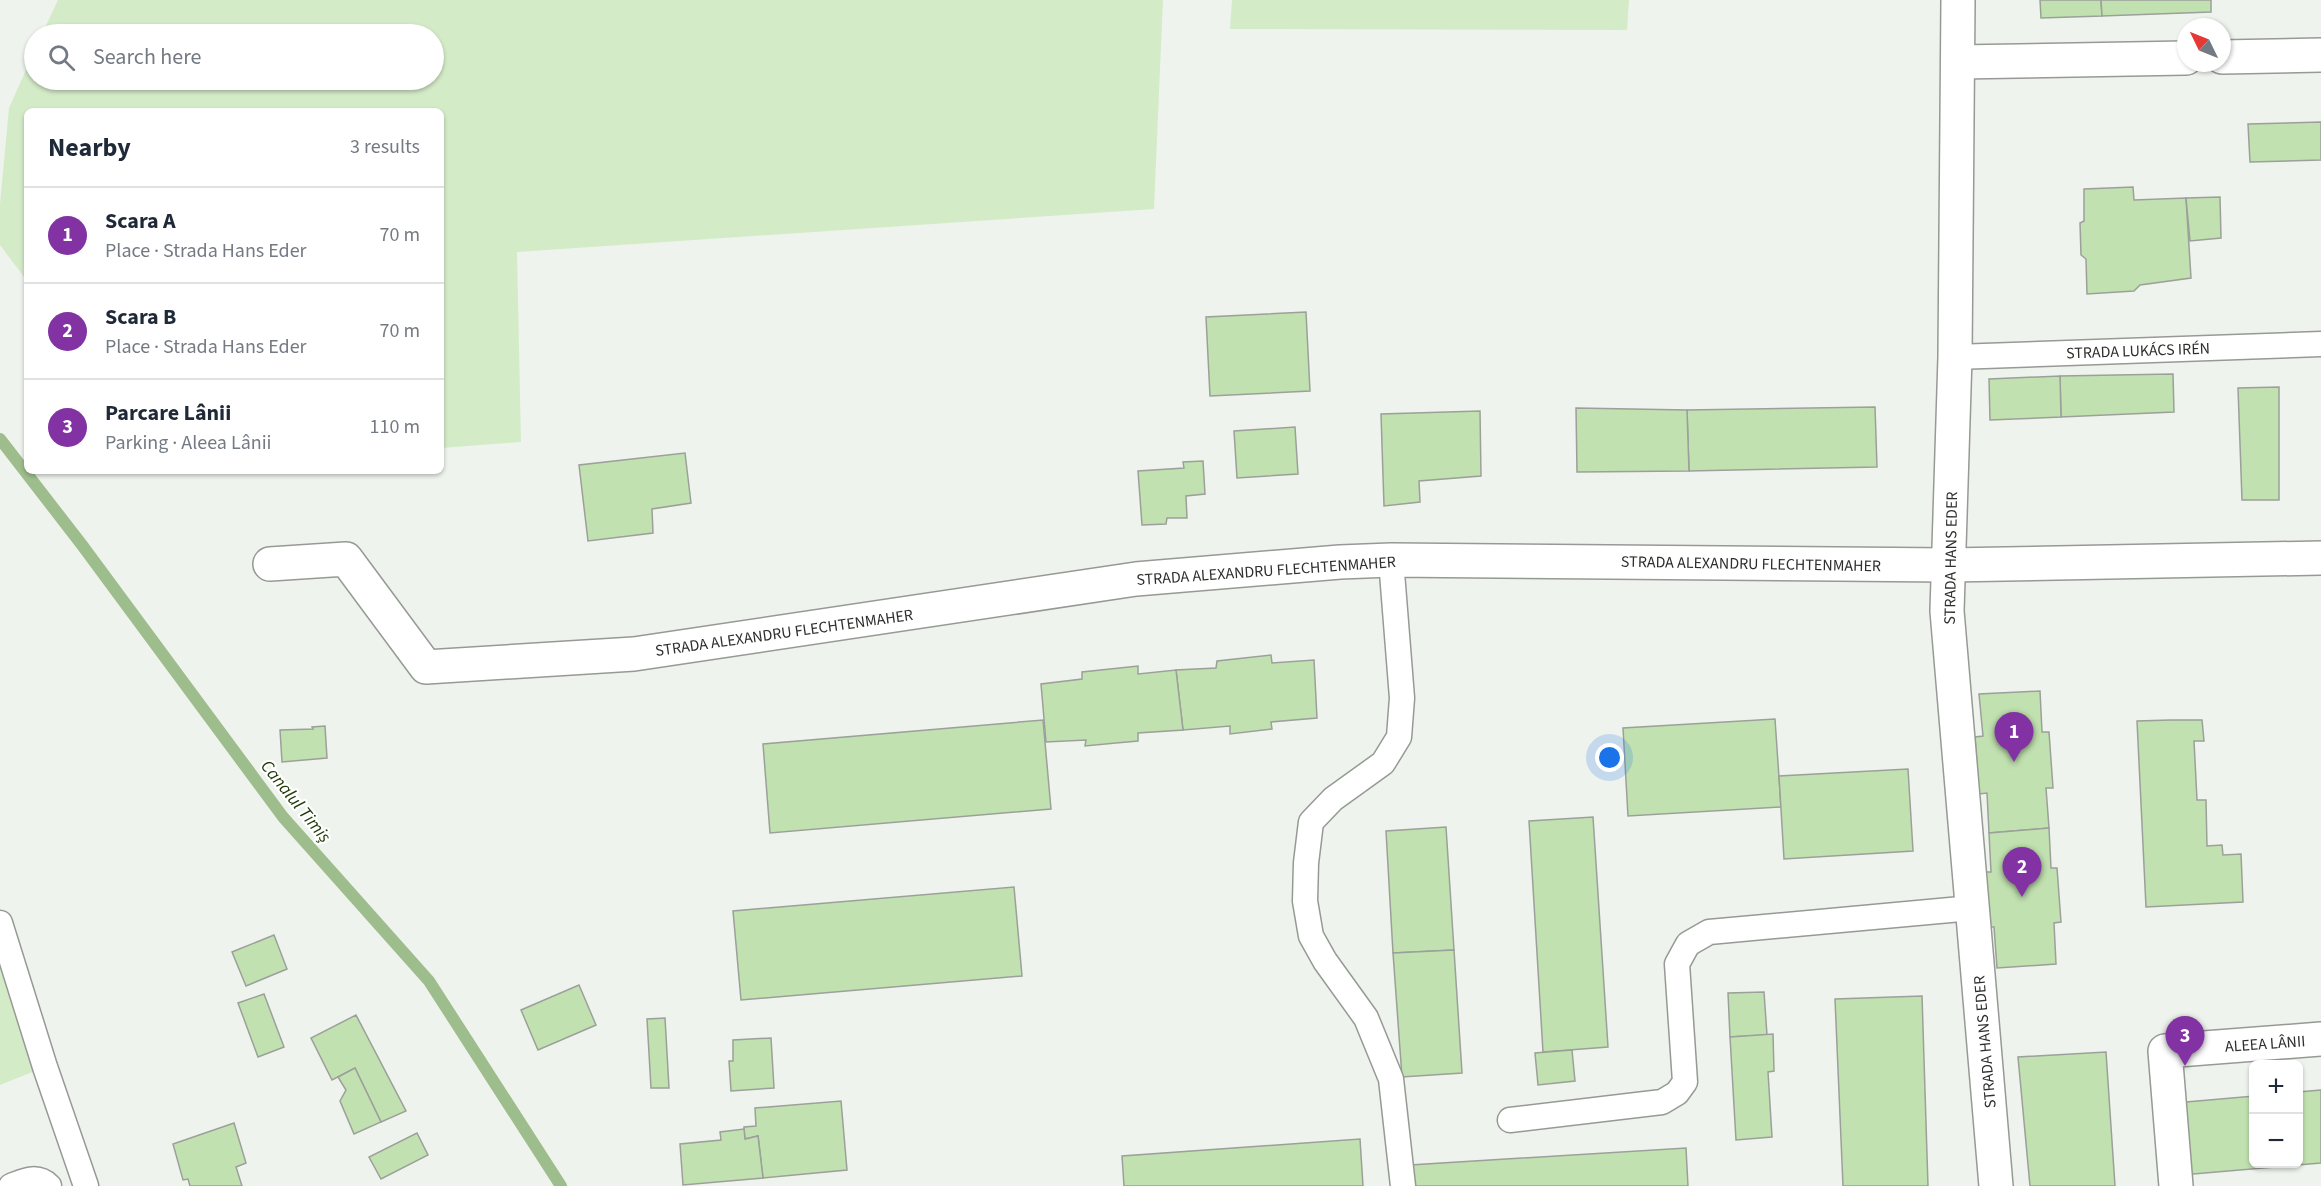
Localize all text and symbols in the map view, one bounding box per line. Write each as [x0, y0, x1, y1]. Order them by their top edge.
north arrow [2177, 18, 2231, 72]
search box [24, 24, 444, 90]
icon: search [45, 41, 78, 74]
text: Search here [93, 41, 201, 73]
text: Nearby [48, 129, 131, 166]
text: 3 results [350, 133, 420, 161]
text: Scara A [105, 205, 176, 237]
text: 1 [62, 221, 73, 249]
text: 70 m [380, 221, 420, 249]
text: Place · Strada Hans Eder [105, 237, 307, 265]
text: Scara B [105, 301, 176, 333]
text: 2 [62, 317, 73, 345]
text: 70 m [380, 317, 420, 345]
text: Place · Strada Hans Eder [105, 333, 307, 361]
street label: STRADA LUKÁCS IRÉN [2066, 337, 2210, 365]
text: Parcare Lânii [105, 397, 231, 429]
text: 3 [62, 413, 73, 441]
text: 110 m [370, 413, 420, 441]
text: Parking · Aleea Lânii [105, 429, 272, 457]
street label: STRADA HANS EDER [1939, 491, 1963, 625]
street label: STRADA ALEXANDRU FLECHTENMAHER [1136, 551, 1397, 591]
street label: STRADA ALEXANDRU FLECHTENMAHER [1621, 551, 1881, 577]
street label: STRADA ALEXANDRU FLECHTENMAHER [654, 604, 914, 662]
pin: 1 [1994, 712, 2034, 762]
your location [1595, 743, 1624, 772]
water label: Canalul Timiș [254, 755, 337, 848]
pin: 2 [2002, 848, 2042, 897]
street label: STRADA HANS EDER [1968, 975, 2002, 1109]
pin: 3 [2166, 1016, 2204, 1066]
street label: ALEEA LÂNII [2224, 1030, 2306, 1058]
map controls [2249, 1060, 2303, 1168]
button: + [2249, 1060, 2303, 1114]
button: − [2249, 1114, 2303, 1168]

